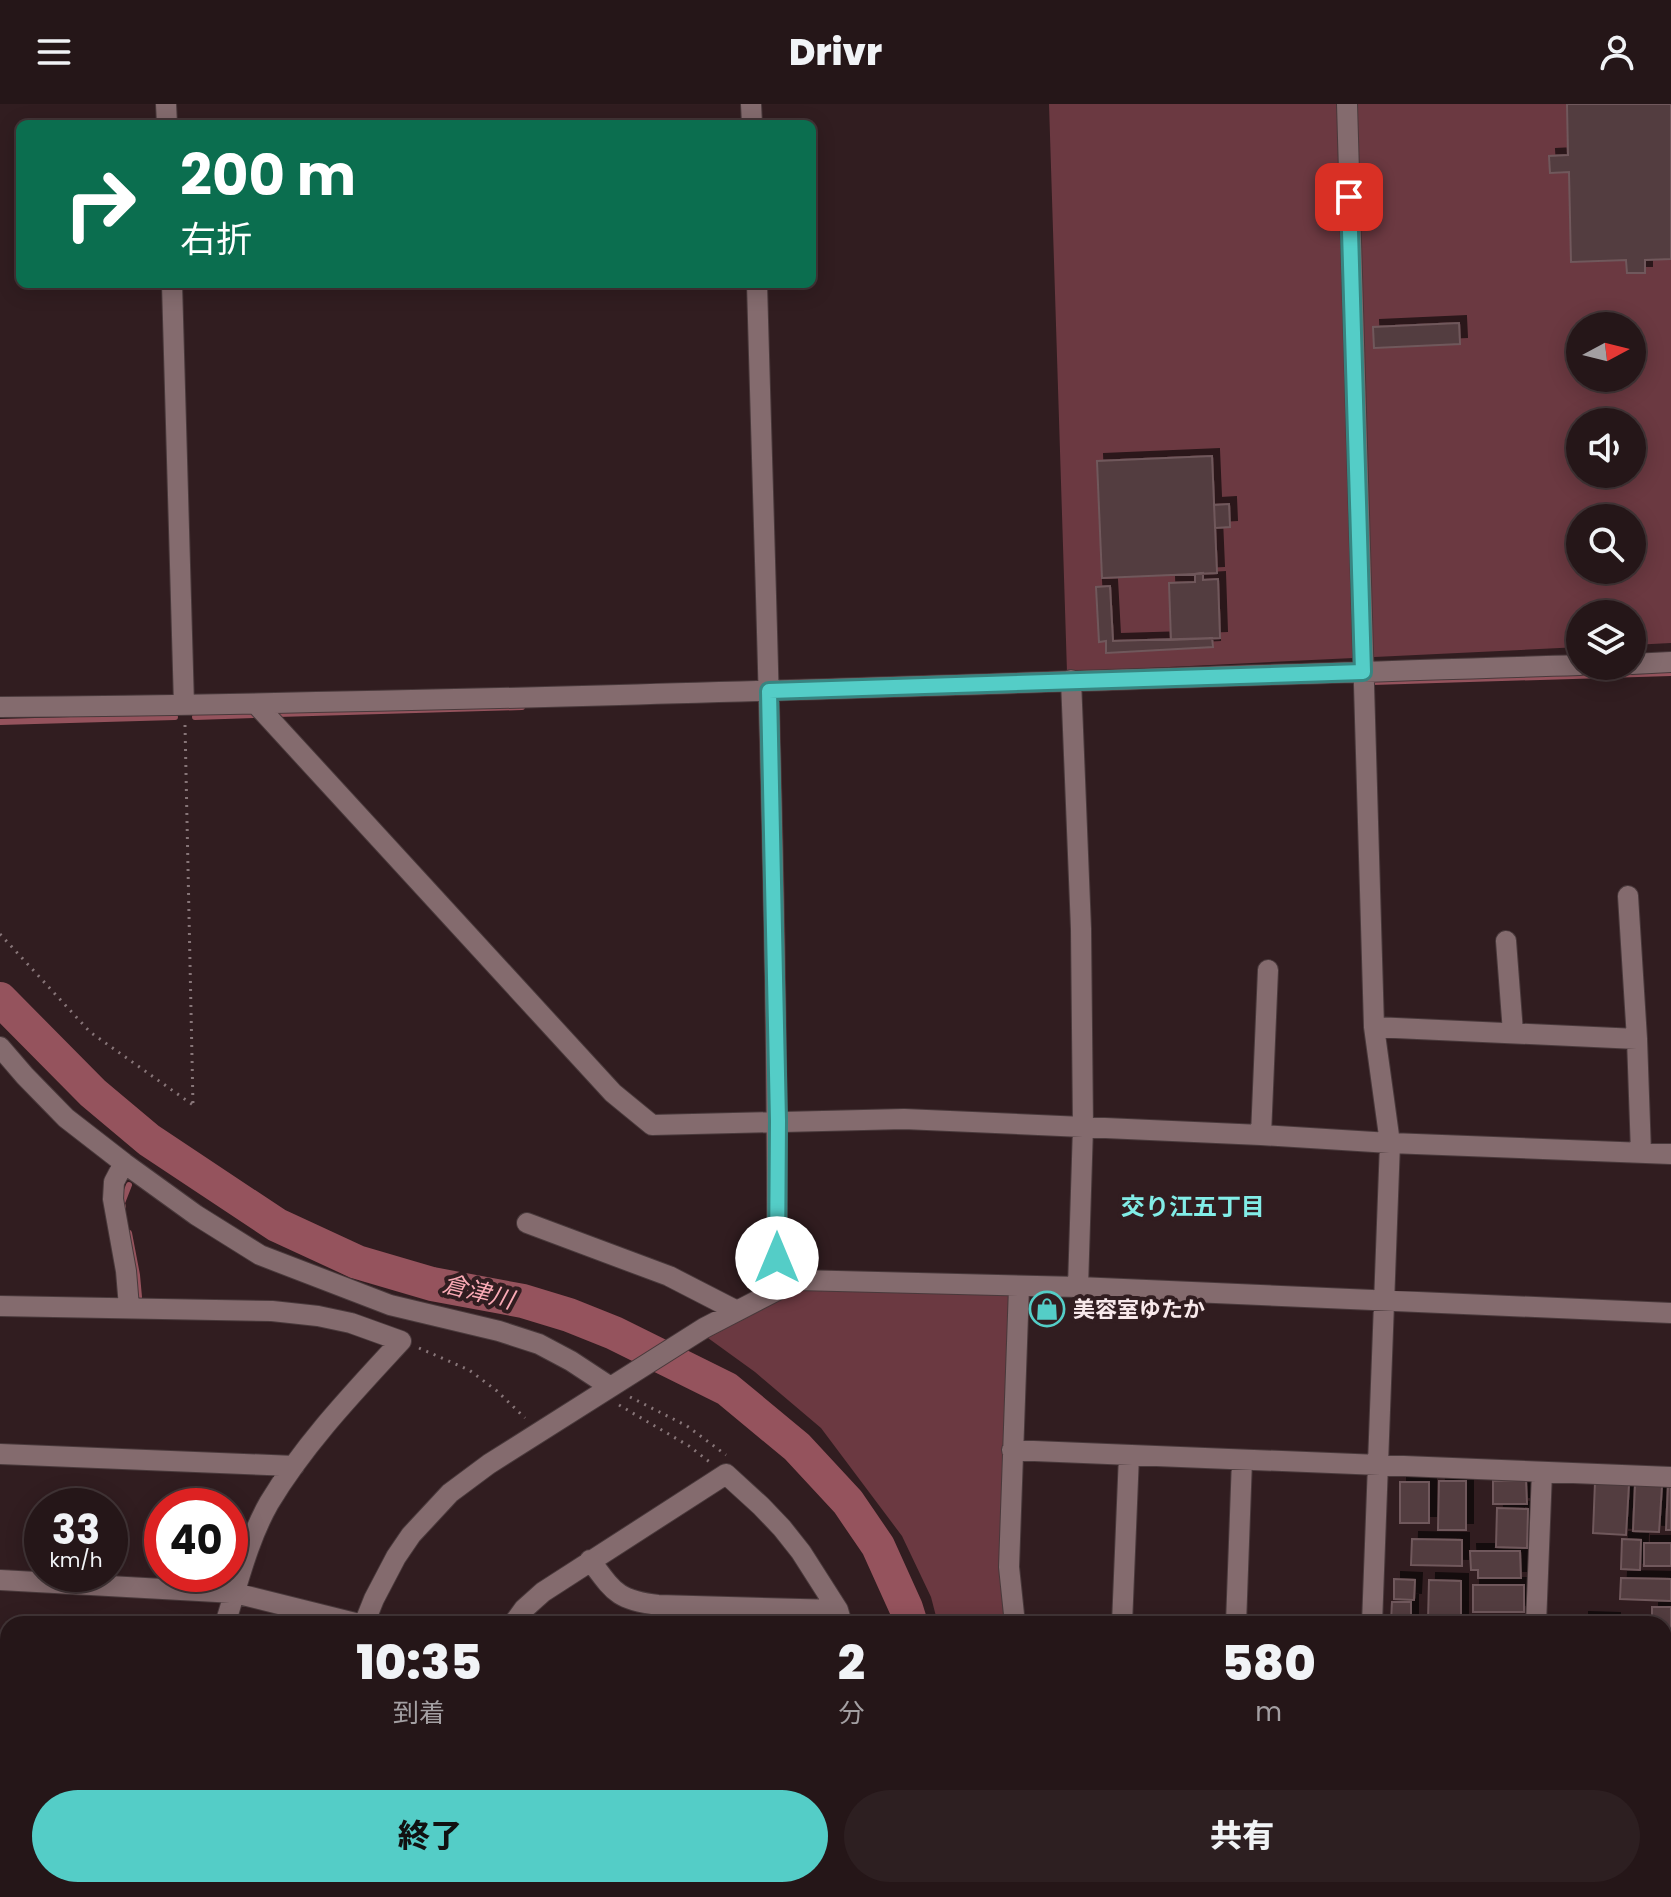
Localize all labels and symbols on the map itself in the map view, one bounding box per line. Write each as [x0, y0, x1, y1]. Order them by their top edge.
pin [1315, 163, 1383, 231]
north arrow [1566, 312, 1646, 392]
district label: 交り江五丁目 [1121, 1190, 1265, 1223]
position arrow [735, 1216, 819, 1300]
water label: 倉津川 [439, 1267, 520, 1317]
shop icon: 美容室ゆたか [1028, 1290, 1066, 1328]
place label: 美容室ゆたか [1073, 1294, 1205, 1325]
speed limit sign: 40 [144, 1488, 248, 1592]

